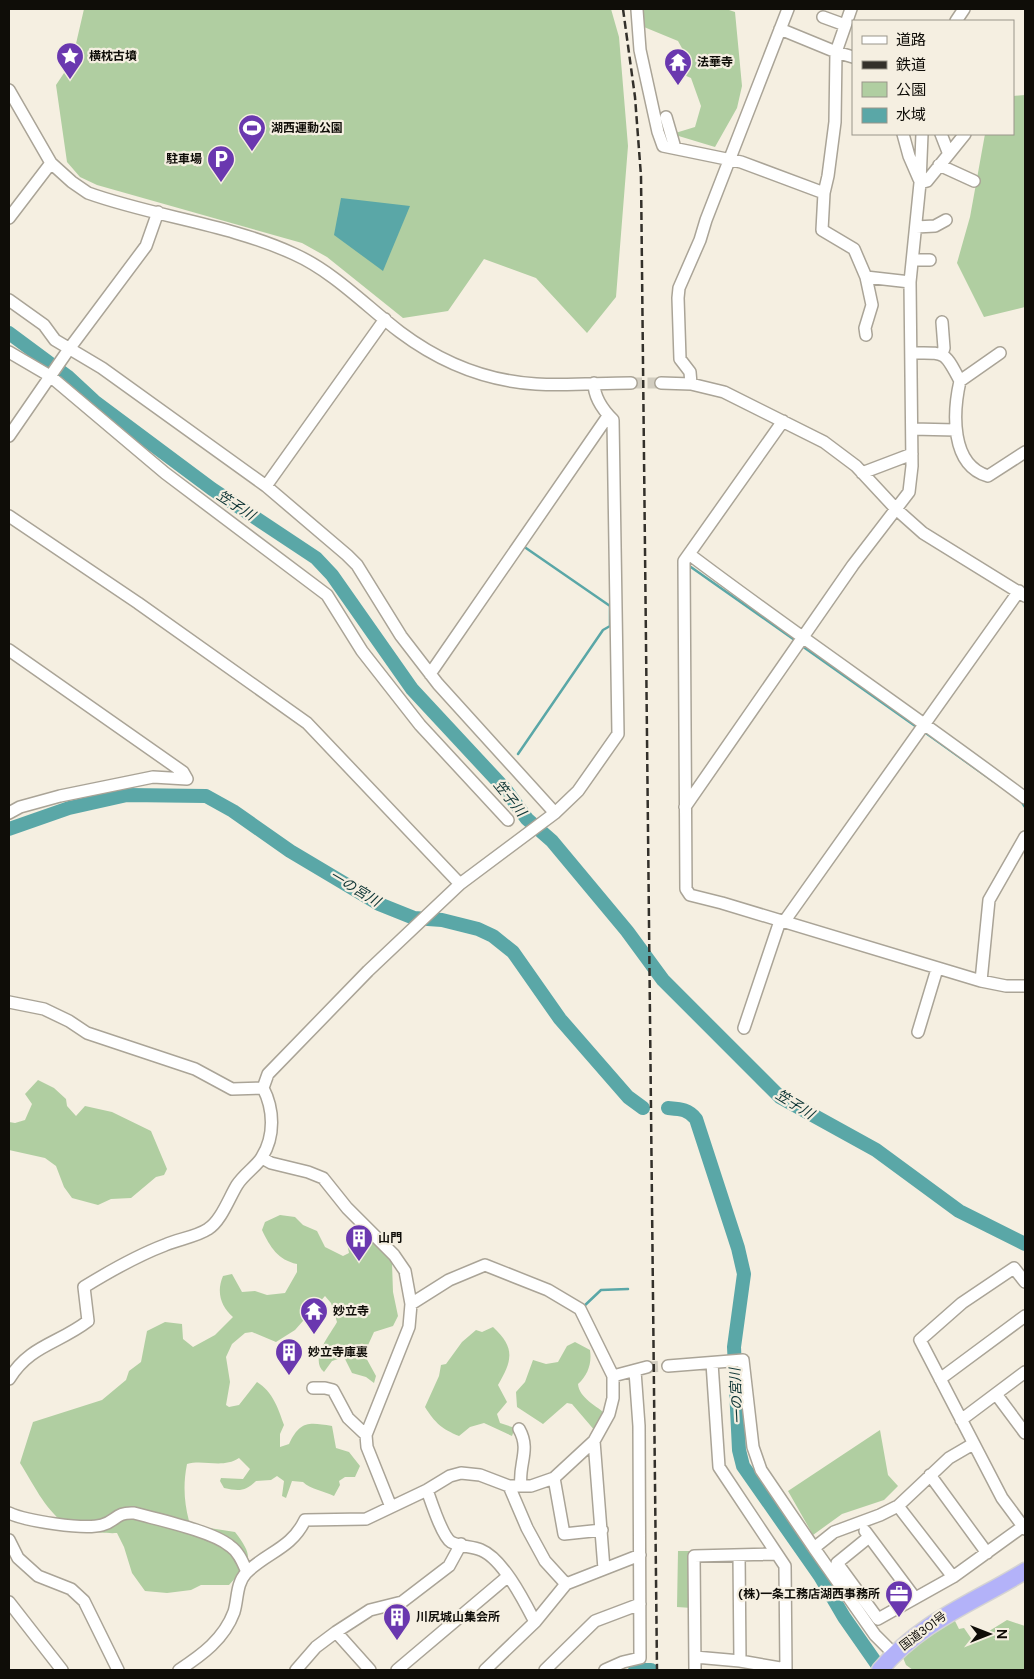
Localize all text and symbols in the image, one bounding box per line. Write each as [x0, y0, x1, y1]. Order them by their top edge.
legend [852, 20, 1014, 135]
text: 道路 [896, 30, 926, 50]
place icon: 横枕古墳 [55, 41, 85, 80]
temple icon: 法華寺 [663, 47, 693, 86]
place label: 横枕古墳 [89, 48, 137, 64]
place label: 法華寺 [697, 54, 733, 70]
text: 鉄道 [896, 55, 926, 75]
text: 公園 [896, 80, 926, 100]
text: 水域 [896, 105, 926, 125]
sports icon: 湖西運動公園 [237, 113, 267, 152]
place label: 湖西運動公園 [271, 120, 343, 136]
parking icon: 駐車場 [206, 144, 236, 183]
place label: 駐車場 [166, 151, 202, 167]
water label: 笠子川 [213, 486, 260, 525]
water label: 笠子川 [490, 776, 531, 822]
water label: 一の宮川 [326, 866, 385, 911]
water label: 笠子川 [772, 1085, 819, 1124]
building icon: 山門 [344, 1223, 374, 1262]
place label: 山門 [378, 1230, 402, 1246]
temple icon: 妙立寺 [299, 1296, 329, 1335]
place label: 妙立寺 [333, 1303, 369, 1319]
building icon: 妙立寺庫裏 [274, 1337, 304, 1376]
place label: 妙立寺庫裏 [308, 1344, 368, 1360]
water label: 一の宮川 [725, 1366, 746, 1424]
office icon: (株)一条工務店湖西事務所 [884, 1579, 914, 1618]
place label: (株)一条工務店湖西事務所 [738, 1586, 880, 1602]
building icon: 川尻城山集会所 [382, 1602, 412, 1641]
street label: 国道301号 [896, 1608, 950, 1654]
place label: 川尻城山集会所 [416, 1609, 500, 1625]
north arrow [964, 1609, 1014, 1659]
text: N [993, 1629, 1011, 1639]

